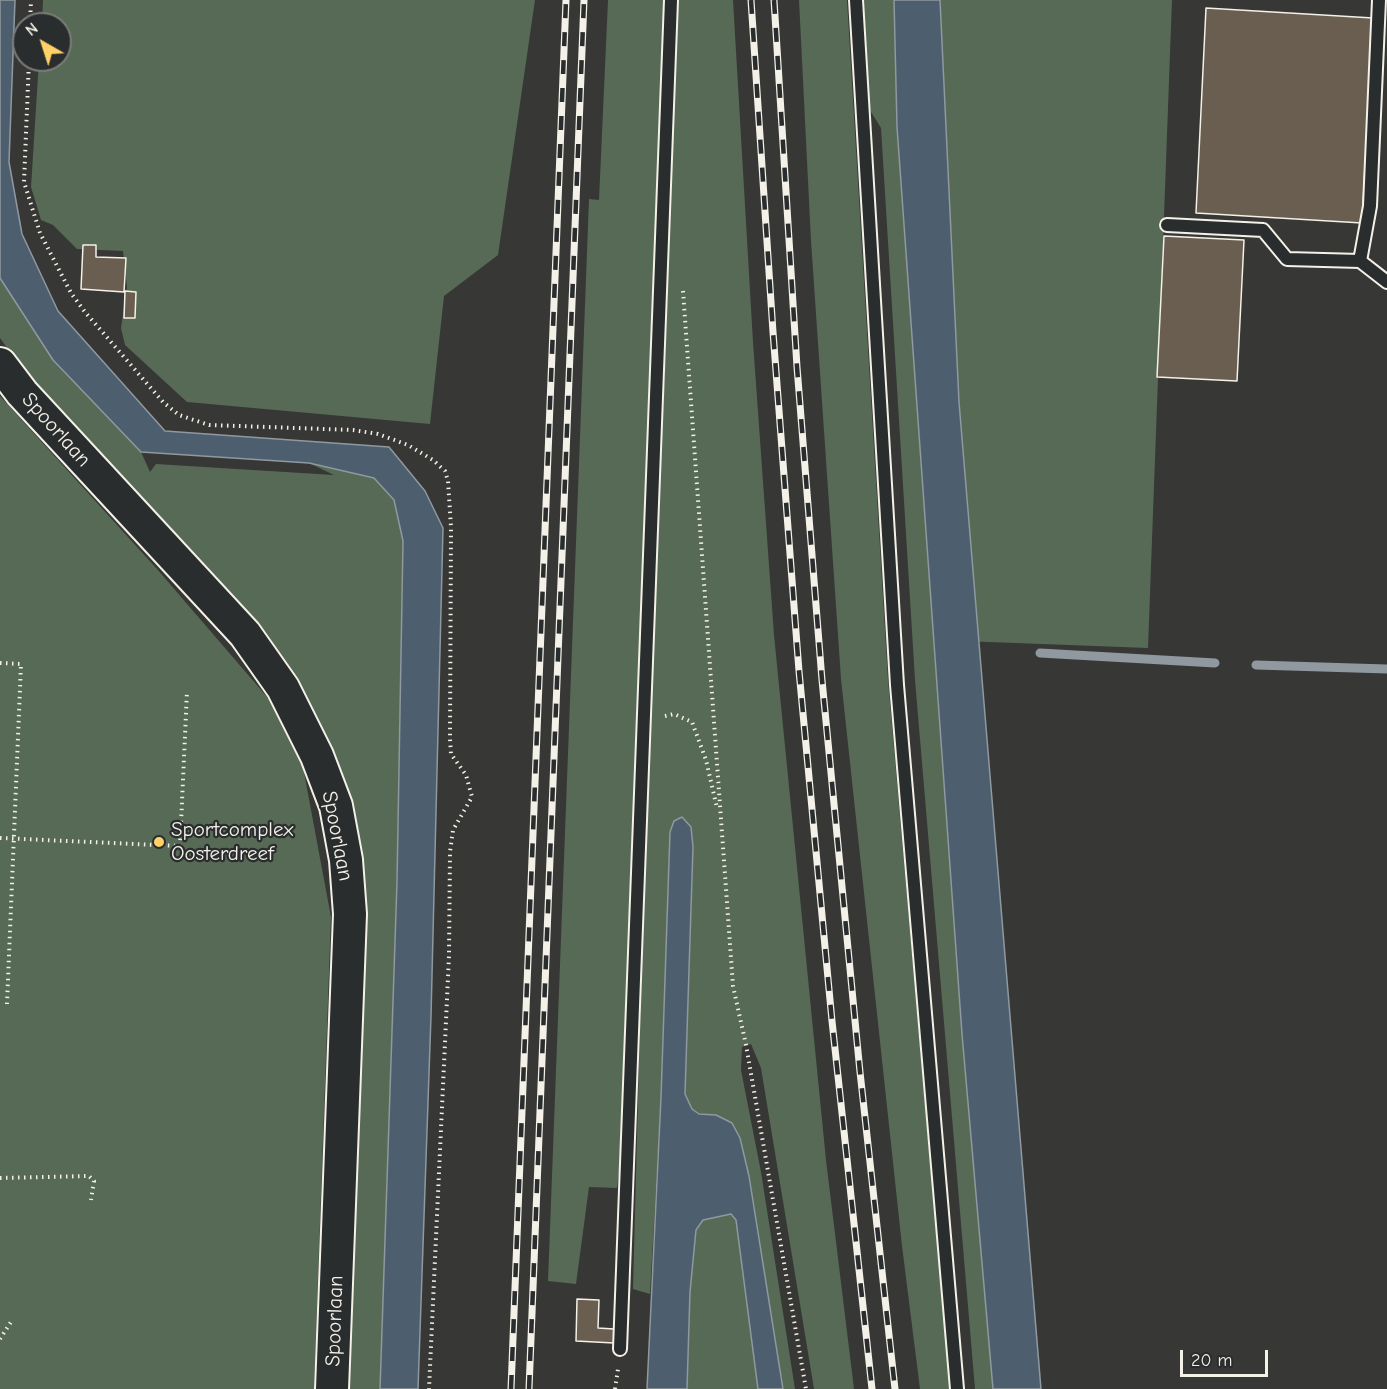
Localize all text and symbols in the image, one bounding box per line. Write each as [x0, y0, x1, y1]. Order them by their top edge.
north arrow [12, 12, 72, 72]
text: N [22, 19, 42, 40]
street label: Spoorlaan [16, 388, 96, 472]
street label: Spoorlaan [316, 789, 358, 883]
place label: Sportcomplex Oosterdreef [171, 817, 293, 867]
marker: Sportcomplex Oosterdreef [152, 835, 166, 849]
street label: Spoorlaan [321, 1275, 349, 1367]
scale bar [1183, 1338, 1272, 1376]
text: 20 m [1191, 1350, 1232, 1371]

